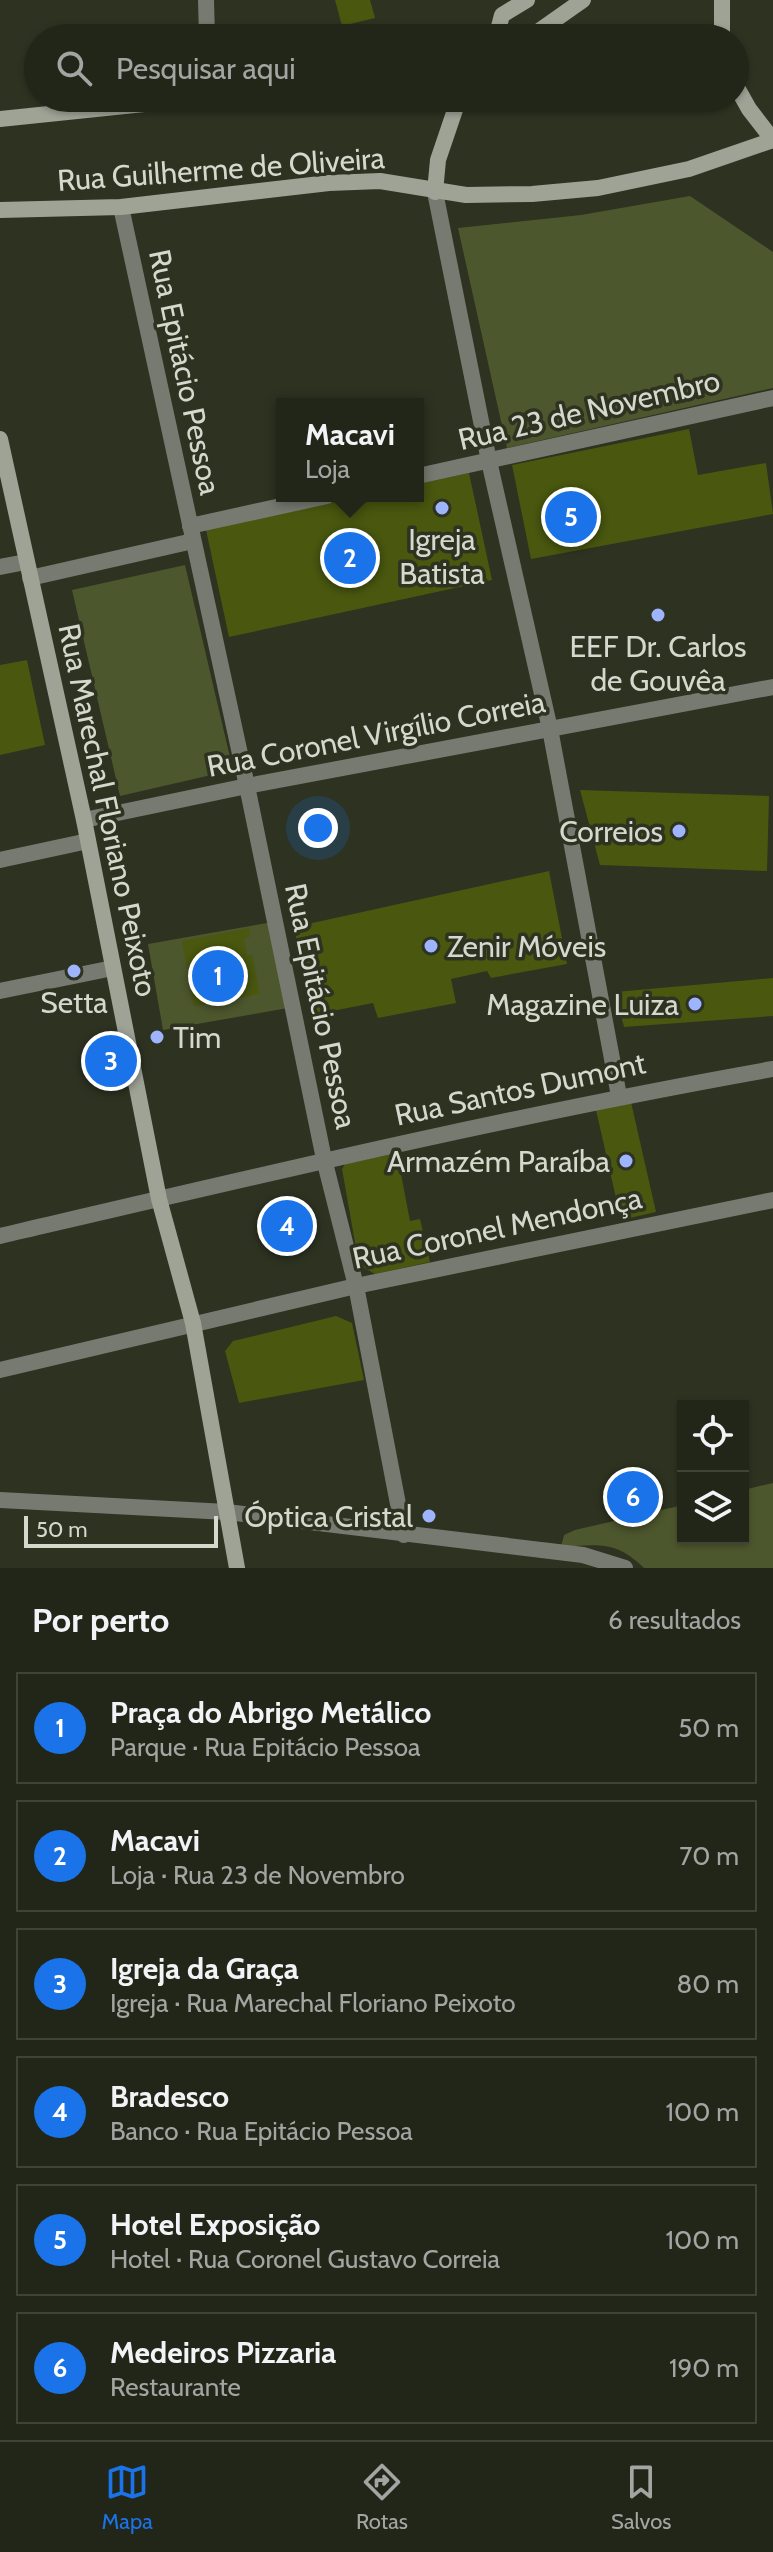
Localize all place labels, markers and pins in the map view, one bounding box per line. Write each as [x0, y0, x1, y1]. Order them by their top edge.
pin: 5 [545, 487, 597, 547]
marker: Igreja Batista [433, 499, 451, 517]
place label: Igreja Batista [399, 521, 485, 592]
pin: 2 [324, 528, 376, 588]
marker: EEF Dr. Carlos de Gouvêa [649, 606, 667, 624]
place label: EEF Dr. Carlos de Gouvêa [569, 628, 747, 699]
place label: Correios [559, 813, 663, 850]
marker: Correios [670, 822, 688, 840]
place label: Zenir Móveis [447, 928, 606, 965]
marker: Zenir Móveis [422, 937, 440, 955]
pin: 1 [192, 946, 244, 1006]
marker: Setta [65, 962, 83, 980]
place label: Setta [40, 984, 108, 1021]
place label: Magazine Luiza [486, 986, 680, 1023]
marker: Magazine Luiza [686, 995, 704, 1013]
place label: Tim [173, 1019, 221, 1056]
marker: Tim [148, 1028, 166, 1046]
pin: 3 [85, 1031, 137, 1091]
place label: Armazém Paraíba [387, 1143, 611, 1180]
marker: Armazém Paraíba [617, 1152, 635, 1170]
pin: 4 [261, 1196, 313, 1256]
pin: 6 [607, 1467, 659, 1527]
place label: Óptica Cristal [244, 1498, 413, 1535]
marker: Óptica Cristal [420, 1507, 438, 1525]

